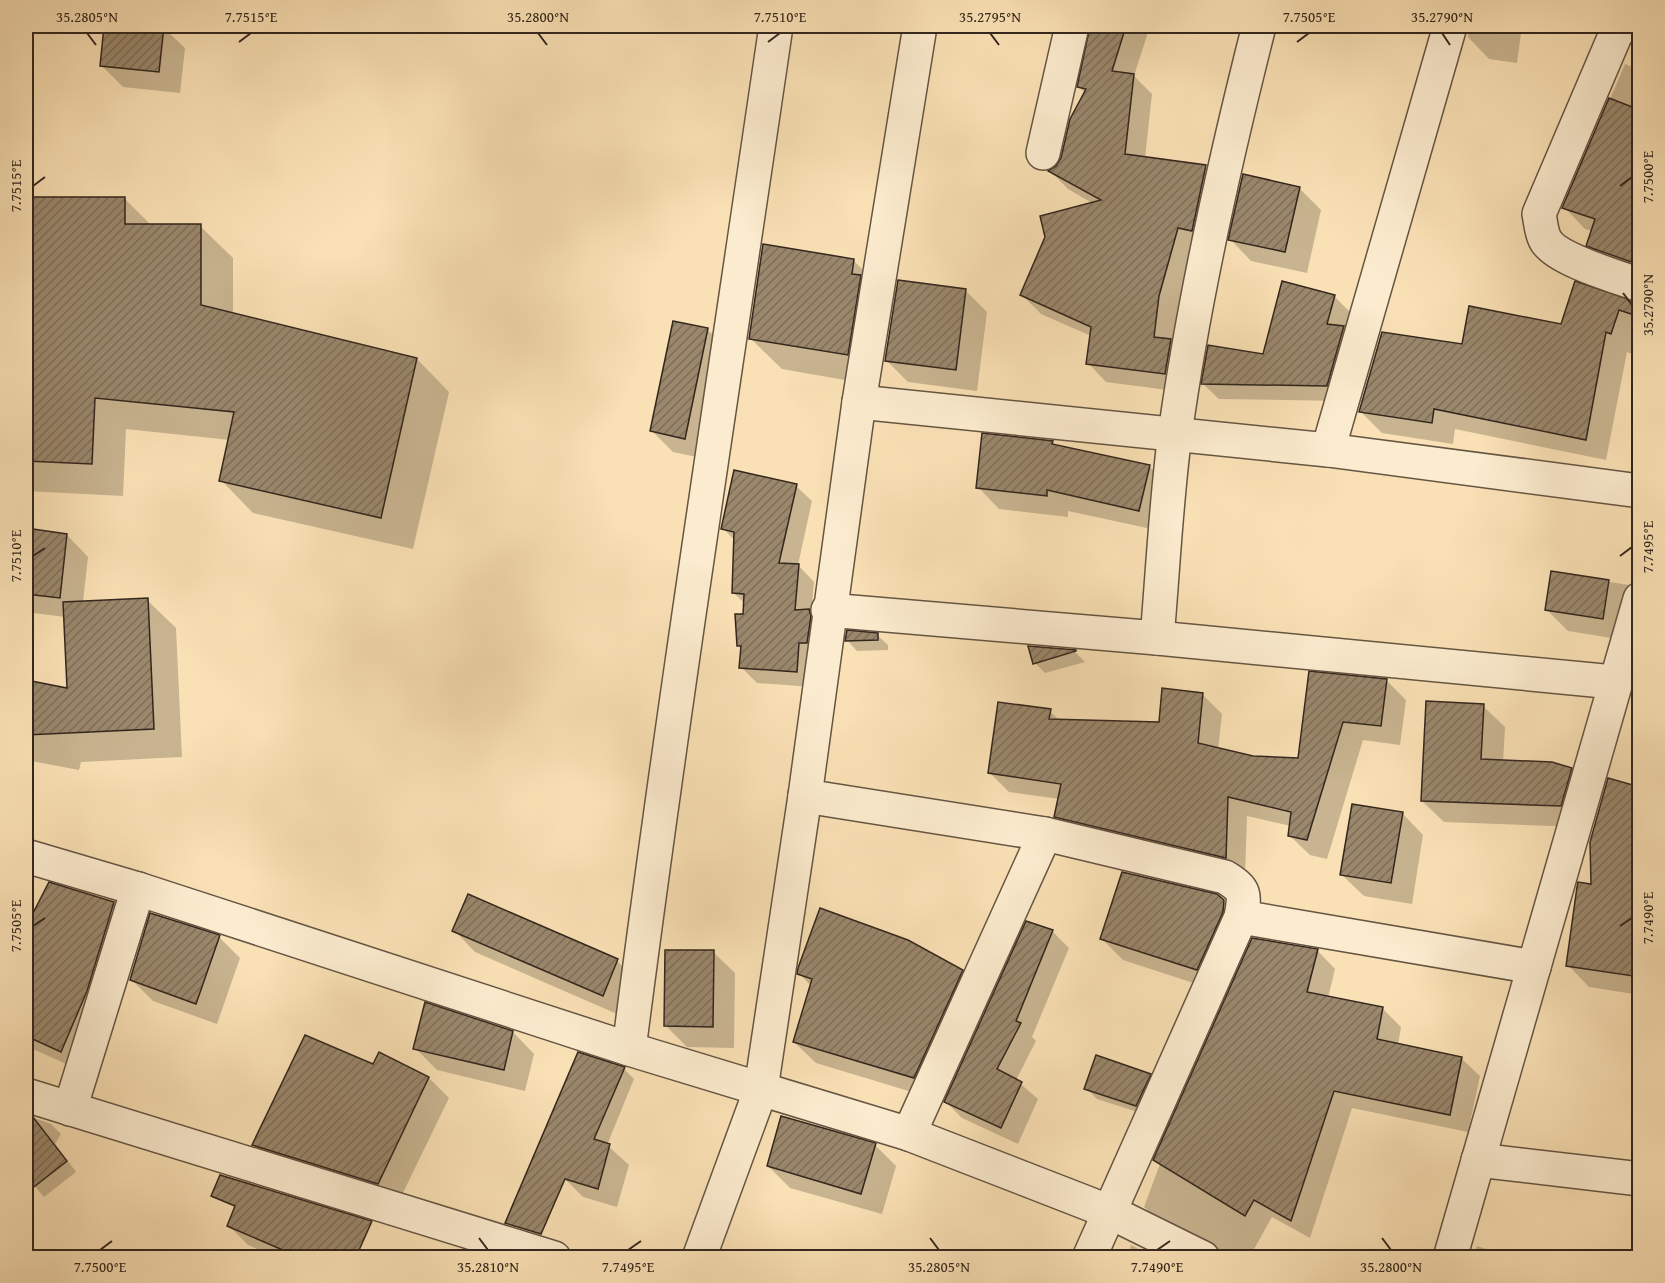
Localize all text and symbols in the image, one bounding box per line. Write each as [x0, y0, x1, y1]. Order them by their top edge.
text: 35.2805°N [56, 6, 118, 27]
text: 7.7515°E [225, 6, 278, 27]
text: 35.2800°N [507, 6, 569, 27]
text: 7.7510°E [754, 6, 807, 27]
text: 35.2795°N [959, 6, 1021, 27]
text: 7.7505°E [1283, 6, 1336, 27]
text: 35.2790°N [1411, 6, 1473, 27]
text: 7.7500°E [1637, 150, 1658, 203]
text: 7.7515°E [5, 159, 26, 212]
text: 35.2790°N [1637, 274, 1658, 336]
text: 7.7495°E [1637, 520, 1658, 573]
text: 7.7510°E [5, 529, 26, 582]
text: 7.7490°E [1637, 891, 1658, 944]
text: 7.7505°E [5, 899, 26, 952]
text: 7.7500°E [74, 1256, 127, 1277]
text: 35.2810°N [457, 1256, 519, 1277]
text: 7.7495°E [602, 1256, 655, 1277]
text: 35.2805°N [908, 1256, 970, 1277]
text: 7.7490°E [1131, 1256, 1184, 1277]
text: 35.2800°N [1360, 1256, 1422, 1277]

